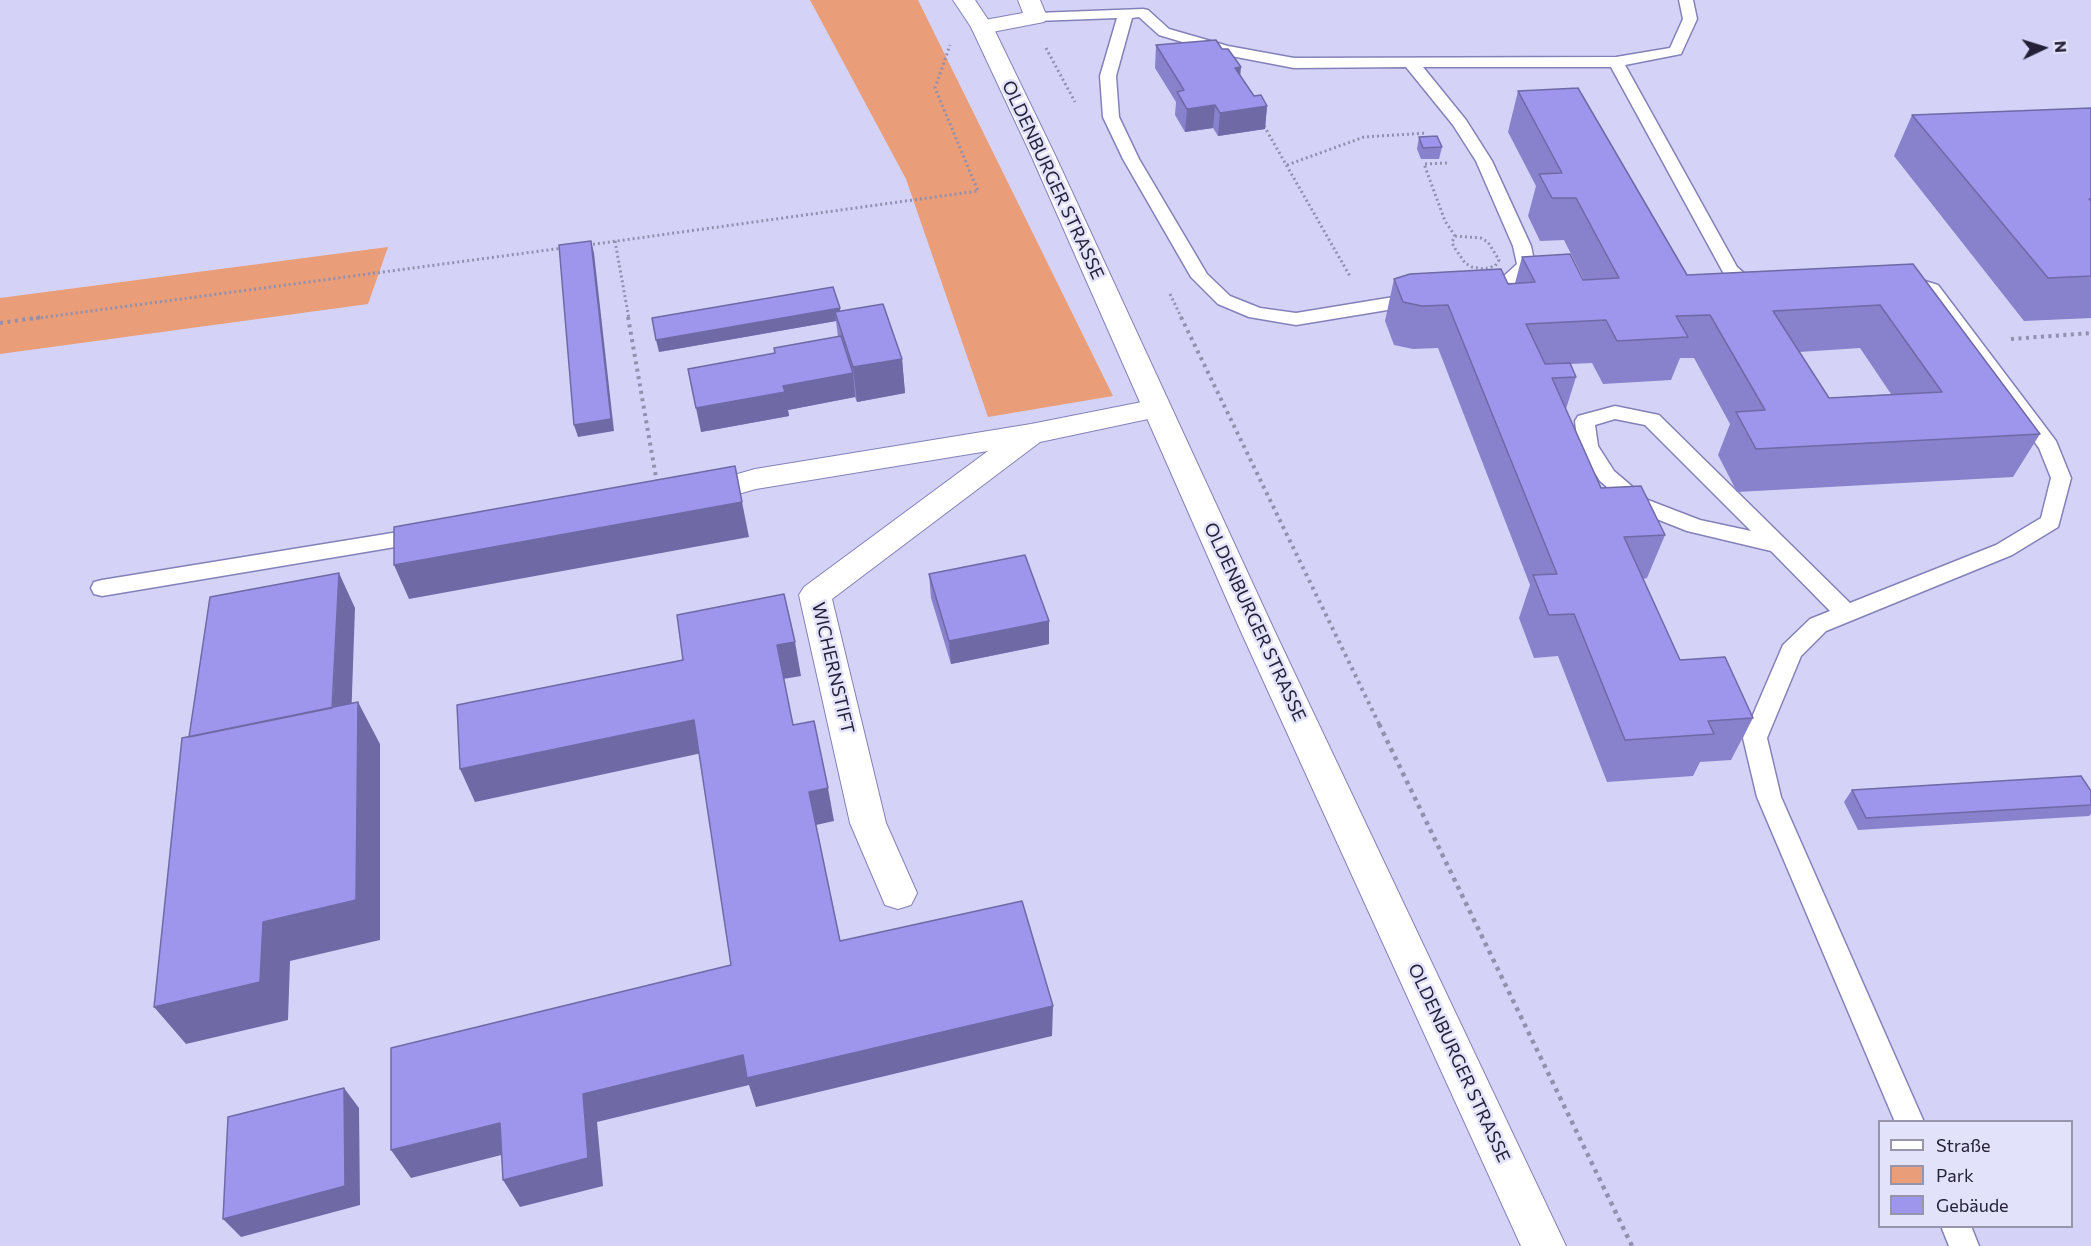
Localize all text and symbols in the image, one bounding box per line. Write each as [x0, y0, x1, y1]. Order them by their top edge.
north arrow [2013, 18, 2073, 78]
text: N [2052, 40, 2071, 53]
street label: OLDENBURGER STRASSE [997, 77, 1109, 283]
street label: OLDENBURGER STRASSE [1199, 519, 1311, 725]
street label: WICHERNSTIFT [807, 600, 859, 736]
street label: OLDENBURGER STRASSE [1403, 960, 1515, 1166]
legend [1878, 1120, 2073, 1228]
text: Straße [1936, 1134, 1991, 1156]
text: Park [1936, 1164, 1974, 1186]
text: Gebäude [1936, 1194, 2009, 1216]

